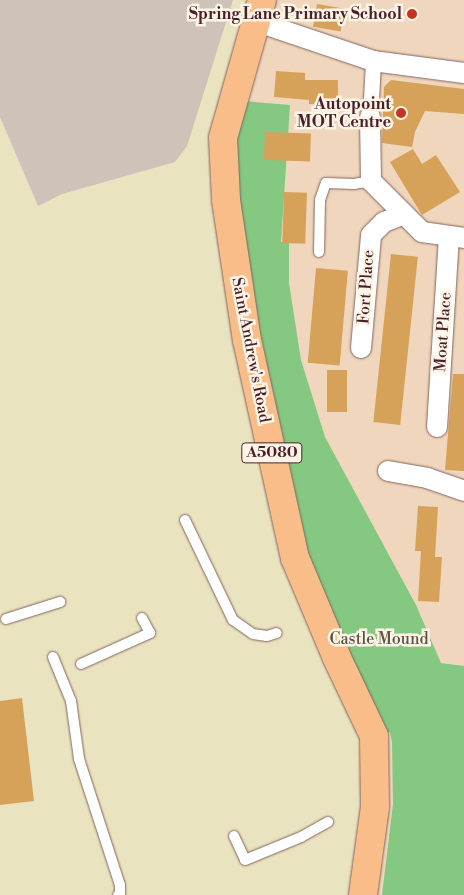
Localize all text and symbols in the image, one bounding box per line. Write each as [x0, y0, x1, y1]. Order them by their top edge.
place label: Spring Lane Primary School [189, 4, 402, 24]
marker: Spring Lane Primary School [406, 8, 418, 20]
place label: Autopoint MOT Centre [297, 94, 391, 132]
marker: Autopoint MOT Centre [395, 107, 407, 119]
street label: Fort Place [354, 249, 378, 325]
street label: Saint Andrew's Road [228, 276, 274, 424]
street label: Moat Place [431, 291, 455, 373]
road number: A5080 [241, 440, 303, 466]
park label: Castle Mound [329, 629, 429, 649]

